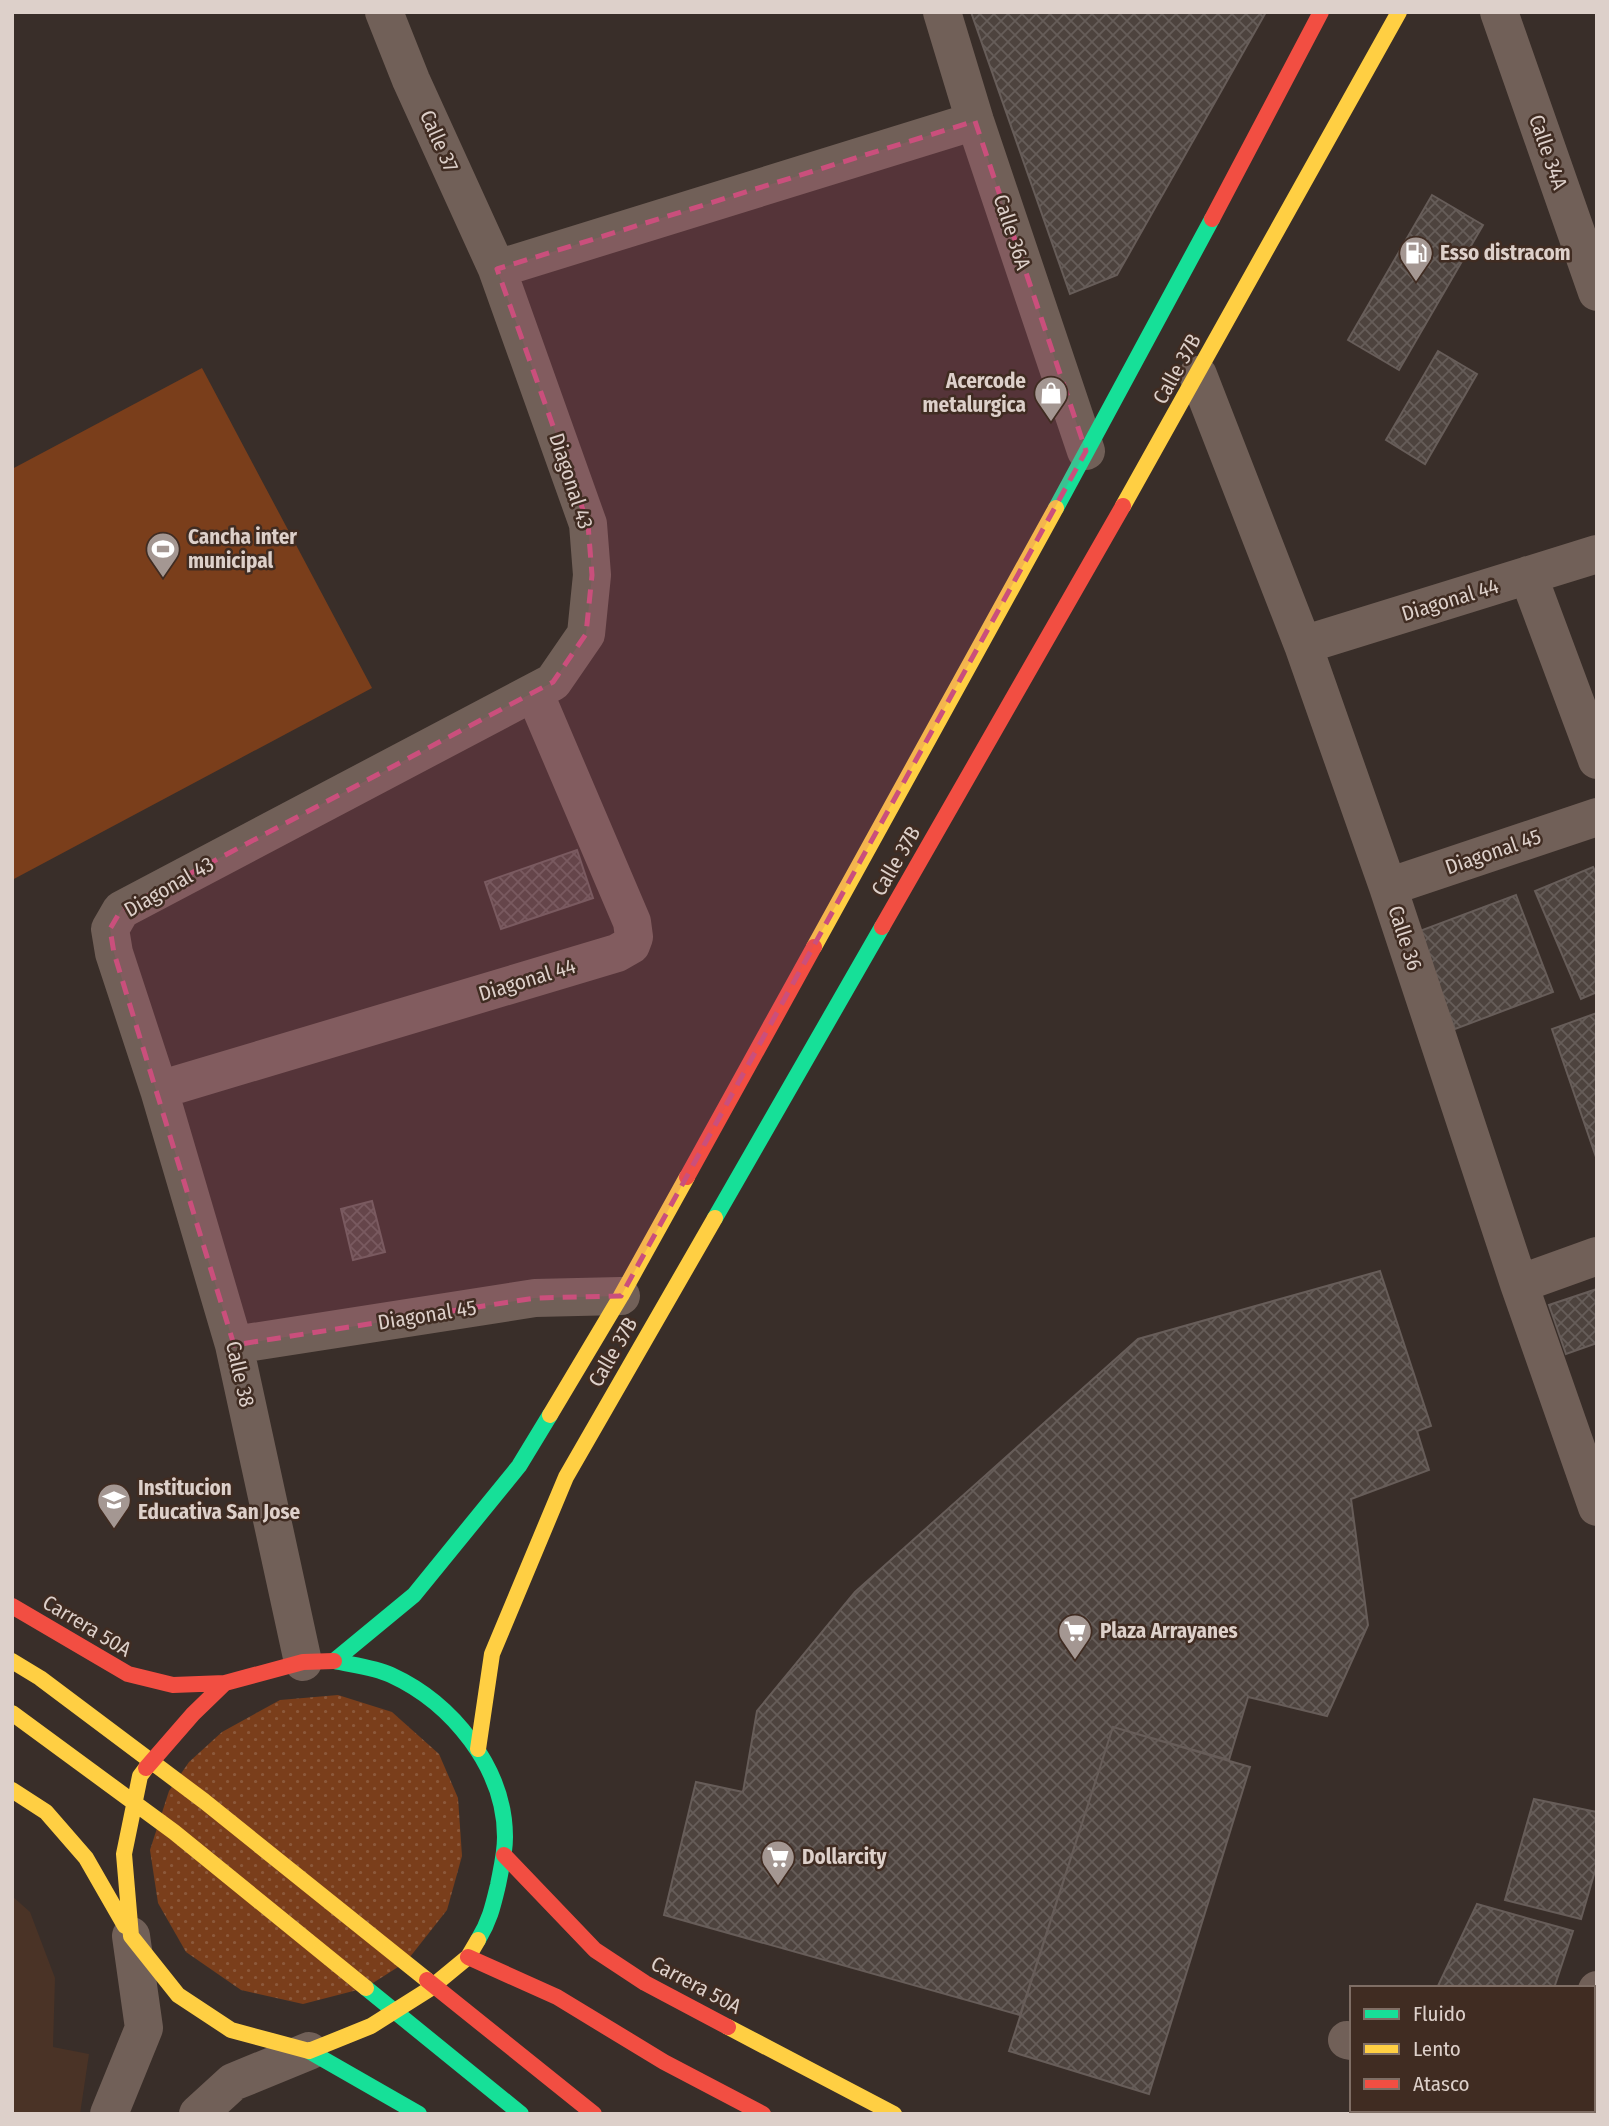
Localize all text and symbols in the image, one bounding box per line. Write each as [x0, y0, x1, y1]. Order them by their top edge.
street label: Calle 37 [414, 106, 464, 176]
street label: Calle 34A [1523, 111, 1573, 193]
street label: Calle 36A [988, 191, 1036, 273]
fuel station icon: Esso distracom [1397, 234, 1435, 283]
place label: Esso distracom [1440, 240, 1571, 266]
street label: Calle 37B [1147, 329, 1207, 409]
place label: Acercode metalurgica [923, 368, 1026, 418]
shop icon: Acercode metalurgica [1032, 374, 1070, 423]
street label: Diagonal 43 [543, 430, 599, 532]
place label: Cancha inter municipal [188, 524, 297, 574]
sports icon: Cancha inter municipal [144, 530, 182, 579]
street label: Diagonal 44 [1398, 573, 1502, 627]
street label: Calle 37B [866, 822, 926, 900]
street label: Diagonal 45 [1442, 824, 1544, 880]
street label: Diagonal 43 [120, 851, 218, 923]
street label: Calle 36 [1382, 902, 1428, 974]
street label: Diagonal 44 [475, 953, 579, 1007]
street label: Diagonal 45 [376, 1294, 478, 1336]
street label: Calle 37B [583, 1313, 643, 1391]
street label: Calle 38 [220, 1339, 260, 1409]
place label: Institucion Educativa San Jose [138, 1475, 301, 1525]
school or university icon: Institucion Educativa San Jose [95, 1481, 133, 1530]
street label: Carrera 50A [38, 1589, 136, 1663]
supermarket icon: Plaza Arrayanes [1056, 1612, 1094, 1661]
place label: Plaza Arrayanes [1100, 1618, 1238, 1644]
supermarket icon: Dollarcity [759, 1838, 797, 1887]
place label: Dollarcity [802, 1844, 888, 1870]
street label: Carrera 50A [646, 1950, 746, 2020]
legend [1350, 1986, 1595, 2112]
text: Fluido [1413, 2001, 1466, 2027]
text: Lento [1413, 2036, 1461, 2062]
text: Atasco [1413, 2071, 1470, 2097]

